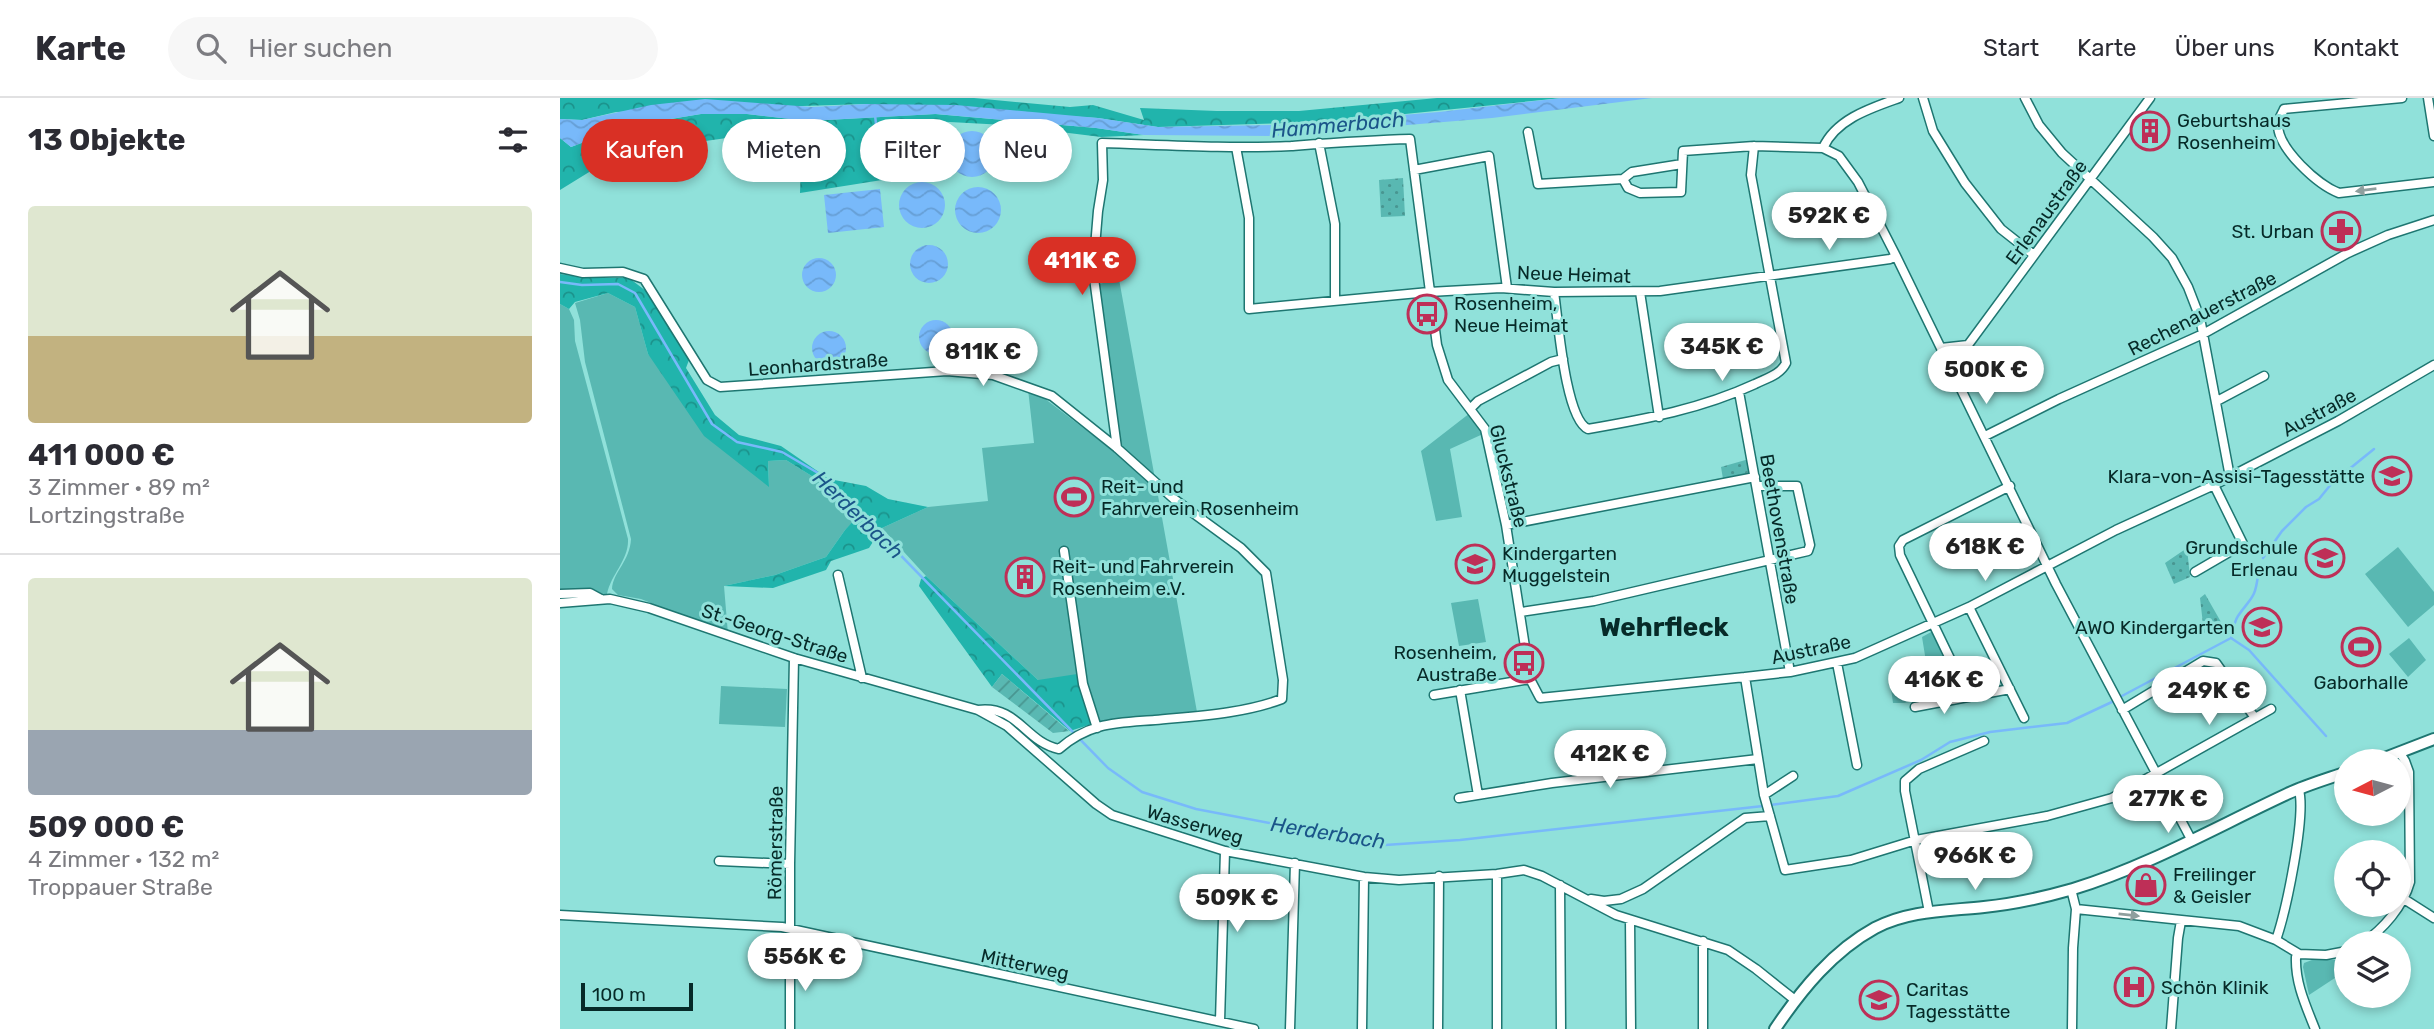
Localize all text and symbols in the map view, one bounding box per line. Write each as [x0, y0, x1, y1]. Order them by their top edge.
search box [168, 17, 658, 80]
text: Karte [35, 29, 126, 68]
icon: search [192, 29, 230, 67]
text: Hier suchen [248, 33, 393, 64]
text: Start [1983, 34, 2039, 62]
text: Karte [2077, 34, 2137, 62]
text: Über uns [2175, 34, 2275, 62]
text: Kontakt [2313, 34, 2399, 62]
water label: Hammerbach [1270, 106, 1406, 143]
place label: Geburtshaus Rosenheim [2177, 109, 2291, 154]
building icon: Geburtshaus Rosenheim [2129, 110, 2171, 152]
chip: Kaufen [581, 119, 708, 182]
chip: Mieten [722, 119, 846, 182]
chip: Filter [860, 119, 965, 182]
chip: Neu [979, 119, 1072, 182]
icon: filters [494, 121, 532, 159]
text: 13 Objekte [28, 122, 186, 158]
street label: Erlenaustraße [2001, 155, 2092, 269]
one-way arrow [2355, 184, 2377, 195]
pin: 592K € [1772, 192, 1886, 252]
text: 592K € [1788, 201, 1870, 229]
pharmacy icon: St. Urban [2320, 210, 2362, 252]
place label: St. Urban [2231, 220, 2314, 243]
pin: 411K € [1025, 238, 1139, 297]
text: 411K € [1044, 246, 1120, 274]
icon: home [217, 252, 343, 378]
street label: Neue Heimat [1517, 261, 1632, 288]
street label: Rechenauerstraße [2124, 266, 2280, 361]
place label: Rosenheim, Neue Heimat [1454, 292, 1569, 337]
bus stop icon: Rosenheim, Neue Heimat [1406, 293, 1448, 335]
pin: 345K € [1665, 324, 1779, 383]
pin: 811K € [926, 328, 1040, 388]
text: 345K € [1680, 332, 1764, 360]
text: 811K € [945, 337, 1021, 365]
pin: 500K € [1929, 346, 2043, 406]
street label: Leonhardstraße [747, 348, 889, 381]
text: 500K € [1944, 355, 2028, 383]
street label: Austraße [2278, 383, 2360, 441]
street label: Gluckstraße [1485, 422, 1532, 530]
text: 411 000 € [28, 437, 175, 473]
street label: Beethovenstraße [1755, 452, 1804, 606]
school or university icon: Klara-von-Assisi-Tagesstätte [2371, 455, 2413, 497]
water label: Herderbach [808, 465, 909, 564]
place label: Klara-von-Assisi-Tagesstätte [2107, 465, 2365, 488]
text: 3 Zimmer · 89 m² [28, 473, 210, 501]
place label: Reit- und Fahrverein Rosenheim [1101, 475, 1299, 520]
sports icon: Reit- und Fahrverein Rosenheim [1053, 476, 1095, 518]
text: Lortzingstraße [28, 501, 185, 529]
pin: 618K € [1928, 524, 2042, 583]
text: 618K € [1945, 532, 2025, 560]
place label: Grundschule Erlenau [2185, 536, 2298, 581]
school or university icon: Grundschule Erlenau [2304, 537, 2346, 579]
place label: Kindergarten Muggelstein [1502, 542, 1617, 587]
school or university icon: Kindergarten Muggelstein [1454, 543, 1496, 585]
place label: Reit- und Fahrverein Rosenheim e.V. [1052, 555, 1234, 600]
building icon: Reit- und Fahrverein Rosenheim e.V. [1004, 556, 1046, 598]
street label: St.-Georg-Straße [699, 599, 851, 668]
school or university icon: AWO Kindergarten [2241, 606, 2283, 648]
district label: Wehrfleck [1599, 612, 1730, 643]
place label: AWO Kindergarten [2075, 616, 2235, 639]
icon: home [217, 624, 343, 750]
sports icon: Gaborhalle [2340, 626, 2382, 668]
street label: Austraße [1769, 630, 1853, 669]
place label: Rosenheim, Austraße [1393, 641, 1497, 686]
bus stop icon: Rosenheim, Austraße [1503, 642, 1545, 684]
pin: 416K € [1887, 656, 2001, 716]
text: 416K € [1904, 665, 1984, 693]
pin: 249K € [2152, 668, 2266, 727]
place label: Gaborhalle [2314, 671, 2408, 694]
text: 249K € [2167, 676, 2251, 704]
pin: 412K € [1553, 730, 1667, 790]
text: 412K € [1570, 739, 1650, 767]
north arrow [2334, 749, 2412, 826]
map controls [2334, 749, 2411, 1008]
pin: 277K € [2111, 776, 2225, 835]
text: 277K € [2128, 784, 2208, 812]
street label: Römerstraße [763, 786, 788, 900]
street label: Wasserweg [1144, 800, 1246, 849]
text: 509 000 € [28, 809, 185, 845]
water label: Herderbach [1269, 811, 1387, 854]
pin: 966K € [1918, 832, 2032, 892]
button: locate [2334, 840, 2411, 917]
text: 966K € [1934, 841, 2016, 869]
text: 4 Zimmer · 132 m² [28, 845, 219, 873]
place label: Freilinger & Geisler [2173, 863, 2257, 908]
shop icon: Freilinger & Geisler [2125, 864, 2167, 906]
text: Troppauer Straße [28, 873, 213, 901]
pin: 509K € [1180, 874, 1294, 934]
text: 509K € [1195, 883, 1279, 911]
one-way arrow [2118, 909, 2140, 920]
button: layers [2334, 931, 2411, 1008]
pin: 556K € [748, 934, 862, 993]
text: 556K € [764, 942, 846, 970]
street label: Mitterweg [979, 944, 1071, 985]
hospital icon: Schön Klinik [2113, 966, 2155, 1008]
place label: Schön Klinik [2161, 976, 2269, 999]
place label: Caritas Tagesstätte [1906, 978, 2010, 1023]
school or university icon: Caritas Tagesstätte [1858, 979, 1900, 1021]
scale bar [581, 980, 693, 1012]
text: 100 m [592, 983, 646, 1006]

